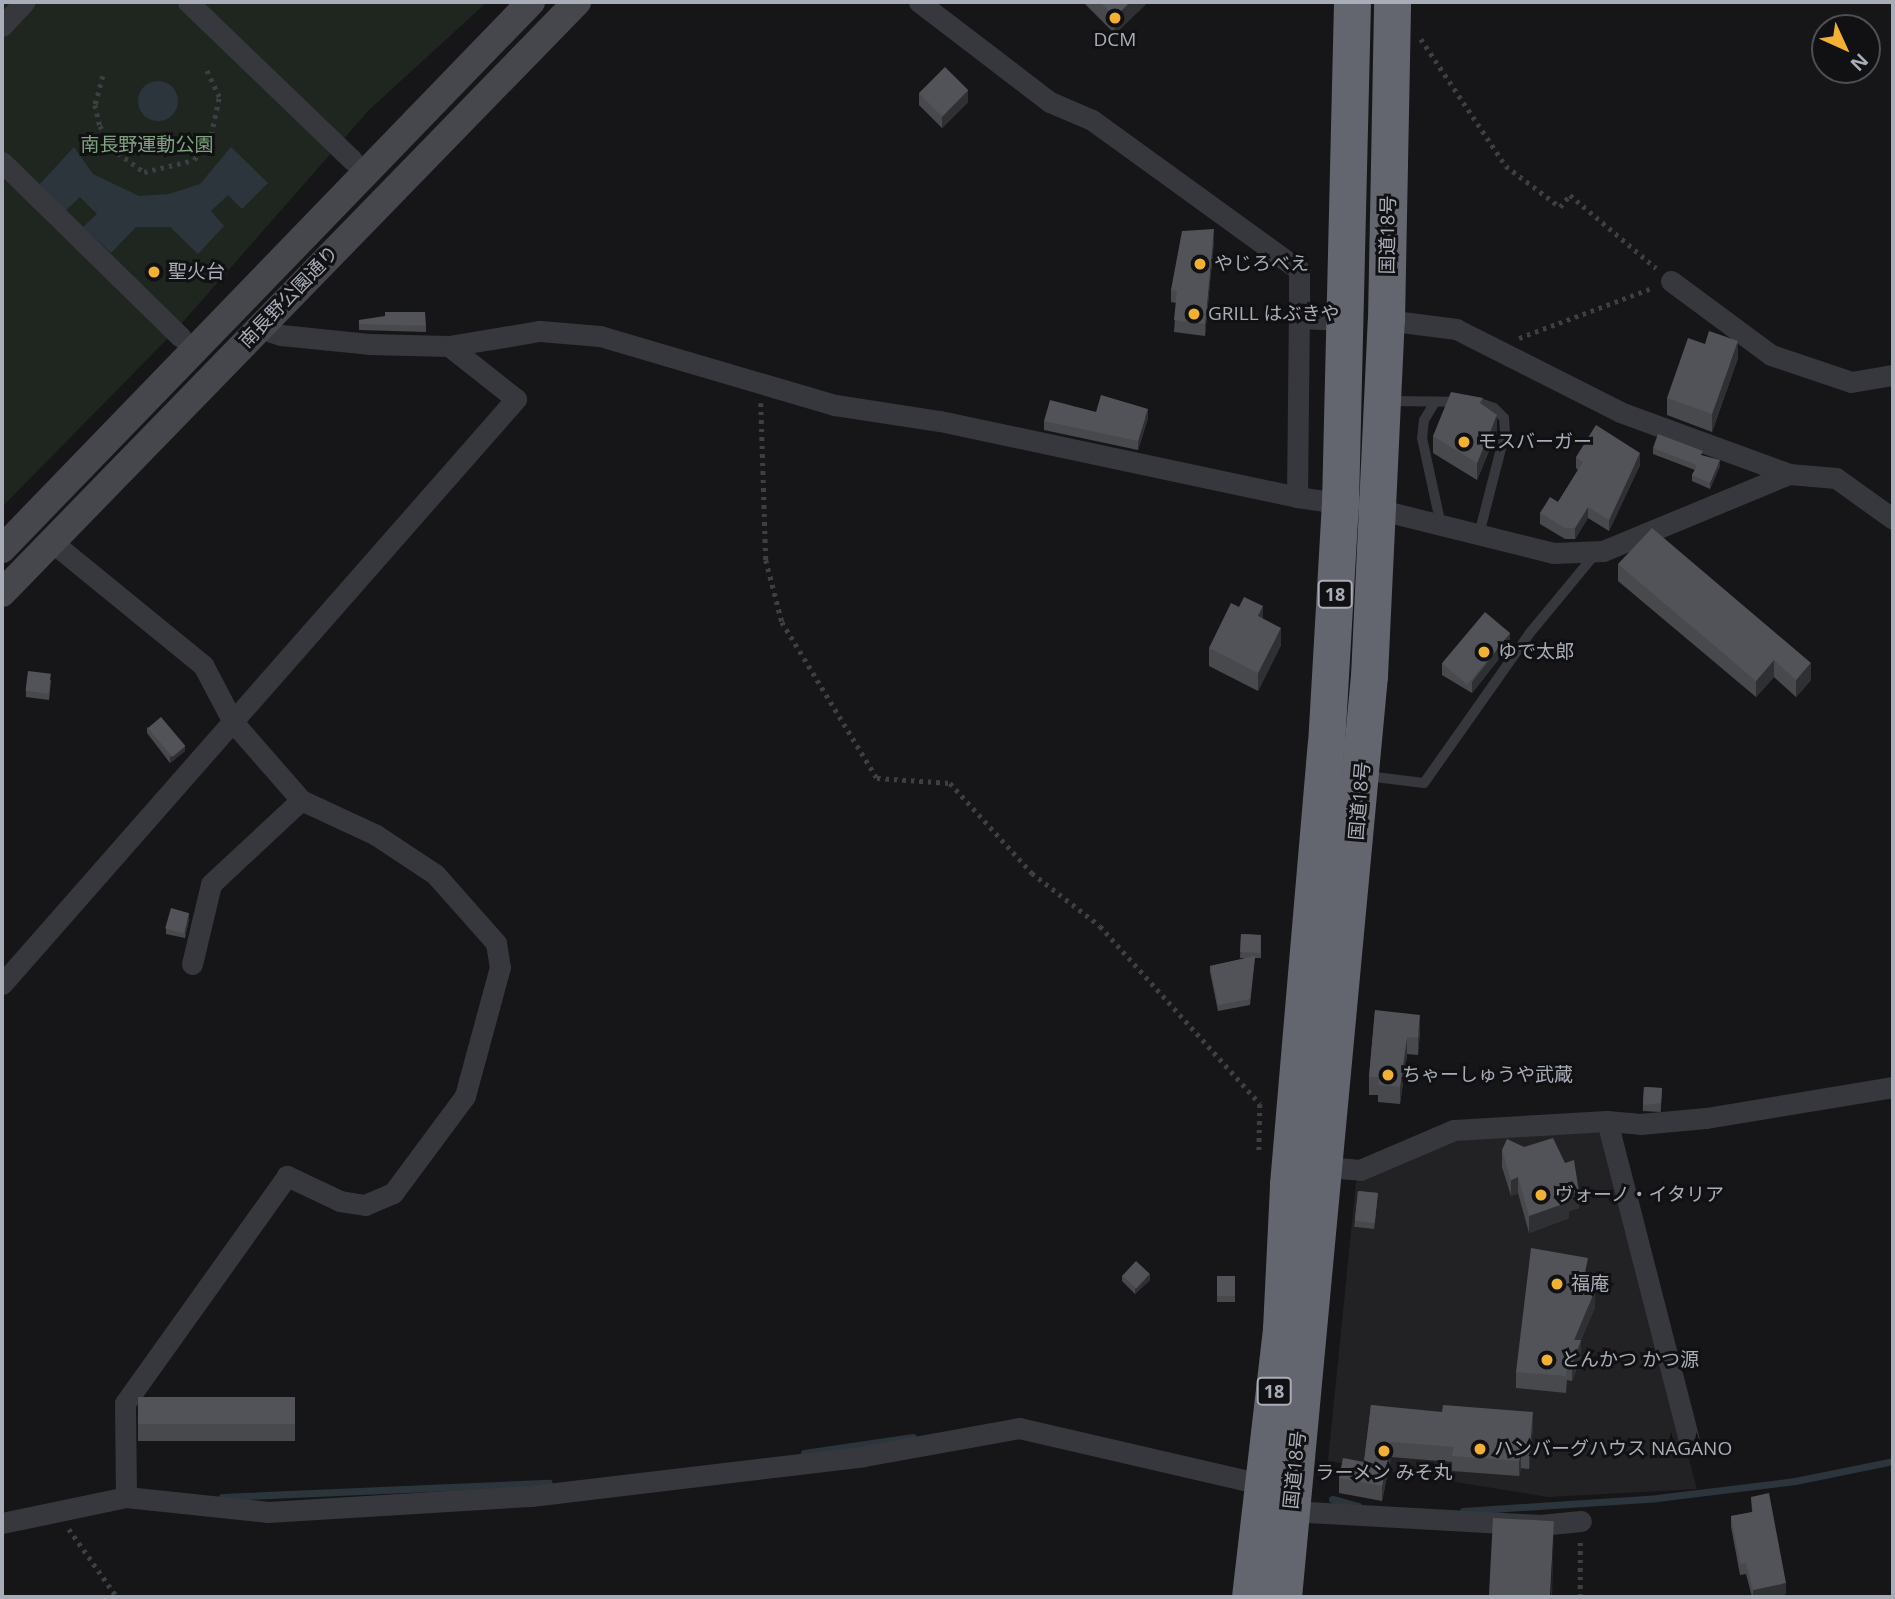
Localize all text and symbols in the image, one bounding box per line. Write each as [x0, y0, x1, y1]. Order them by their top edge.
marker: DCM [1107, 10, 1123, 26]
north arrow [1811, 14, 1881, 84]
place label: DCM [1094, 29, 1136, 51]
text: N [1845, 48, 1874, 77]
park label: 南長野運動公園 [81, 134, 213, 156]
street label: 国道18号 [1376, 195, 1400, 275]
street label: 南長野公園通り [235, 241, 343, 353]
place label: やじろべえ [1214, 253, 1309, 275]
marker: やじろべえ [1192, 256, 1208, 272]
place label: 聖火台 [168, 261, 225, 283]
marker: 聖火台 [146, 264, 162, 280]
place label: GRILL はぶきや [1208, 303, 1340, 325]
marker: GRILL はぶきや [1186, 306, 1202, 322]
place label: モスバーガー [1478, 431, 1592, 453]
marker: モスバーガー [1456, 434, 1472, 450]
road number: 18 [1318, 580, 1352, 608]
place label: ゆで太郎 [1498, 641, 1574, 663]
marker: ゆで太郎 [1476, 644, 1492, 660]
street label: 国道18号 [1345, 761, 1375, 841]
place label: ちゃーしゅうや武蔵 [1402, 1064, 1573, 1086]
marker: ちゃーしゅうや武蔵 [1380, 1067, 1396, 1083]
place label: ヴォーノ・イタリア [1555, 1184, 1726, 1206]
marker: ヴォーノ・イタリア [1533, 1187, 1549, 1203]
place label: 福庵 [1571, 1273, 1609, 1295]
marker: 福庵 [1549, 1276, 1565, 1292]
place label: とんかつ かつ源 [1561, 1349, 1699, 1371]
marker: とんかつ かつ源 [1539, 1352, 1555, 1368]
road number: 18 [1256, 1376, 1292, 1406]
street label: 国道18号 [1280, 1430, 1310, 1510]
place label: ハンバーグハウス NAGANO [1494, 1438, 1732, 1460]
marker: ハンバーグハウス NAGANO [1472, 1441, 1488, 1457]
marker: ラーメン みそ丸 [1376, 1443, 1392, 1459]
place label: ラーメン みそ丸 [1315, 1462, 1453, 1484]

